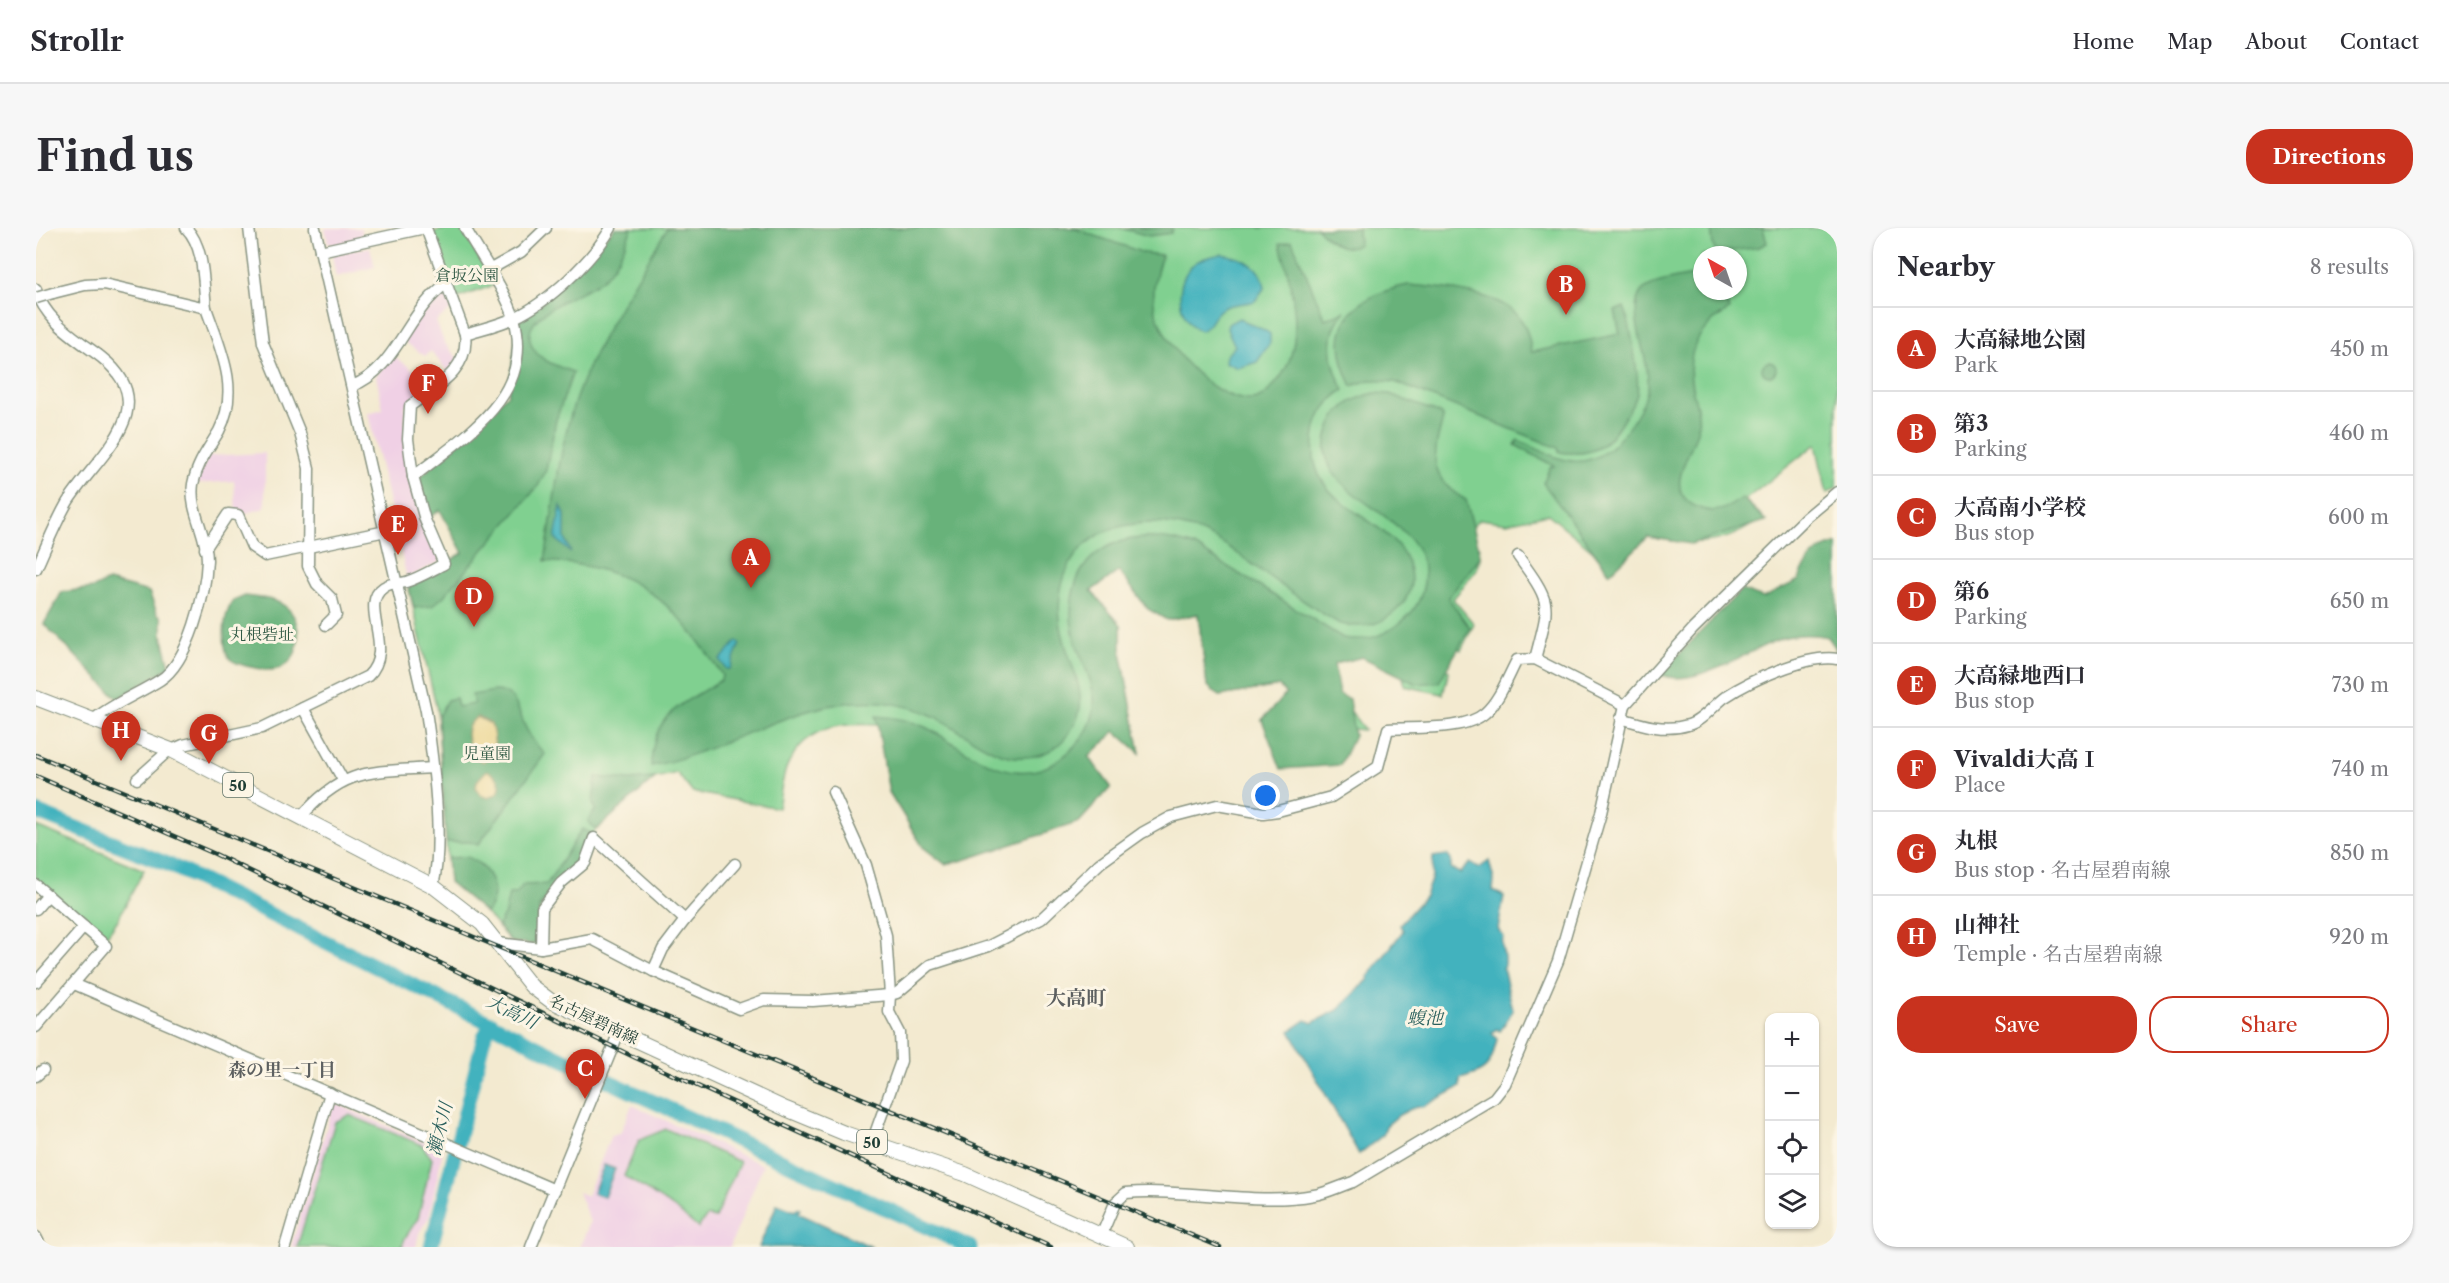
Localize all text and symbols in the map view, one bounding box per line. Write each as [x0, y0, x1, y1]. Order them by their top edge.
text: Strollr [30, 24, 124, 58]
text: Home [2073, 29, 2134, 54]
text: Map [2167, 29, 2212, 54]
text: About [2245, 29, 2307, 54]
text: Contact [2340, 29, 2419, 54]
button: Directions [2246, 129, 2413, 184]
text: Find us [36, 130, 194, 182]
north arrow [1693, 246, 1747, 300]
text: Nearby [1897, 251, 1995, 283]
text: 8 results [2310, 255, 2389, 279]
park label: 倉坂公園 [435, 265, 499, 285]
pin: B [1546, 266, 1586, 315]
text: 大高緑地公園 [1954, 326, 2086, 353]
text: A [1909, 337, 1924, 361]
text: 450 m [2330, 337, 2389, 361]
text: Park [1954, 353, 1997, 377]
pin: F [408, 364, 448, 414]
text: 第3 [1954, 410, 1988, 437]
text: B [1909, 421, 1924, 445]
text: 460 m [2329, 421, 2389, 445]
text: Parking [1954, 437, 2027, 461]
text: 大高南小学校 [1954, 494, 2086, 521]
text: C [1908, 505, 1925, 529]
text: 600 m [2328, 505, 2389, 529]
pin: E [378, 506, 418, 555]
text: Bus stop [1954, 521, 2035, 545]
pin: A [732, 538, 770, 588]
pin: D [454, 578, 494, 627]
text: 第6 [1954, 578, 1989, 605]
text: D [1908, 589, 1925, 613]
text: 650 m [2330, 589, 2389, 613]
text: Parking [1954, 605, 2027, 629]
park label: 丸根砦址 [230, 624, 294, 644]
text: 大高緑地西口 [1954, 662, 2086, 689]
text: E [1909, 673, 1924, 697]
text: 730 m [2332, 673, 2389, 697]
text: Bus stop [1954, 689, 2035, 713]
pin: H [102, 712, 140, 761]
pin: G [190, 714, 228, 764]
park label: 児童園 [463, 743, 511, 763]
text: Vivaldi大高Ⅰ [1954, 746, 2101, 773]
text: F [1910, 757, 1923, 781]
text: 740 m [2332, 757, 2389, 781]
road number: 50 [223, 773, 253, 797]
text: Place [1954, 773, 2005, 797]
your location [1251, 781, 1280, 810]
text: 丸根 [1954, 827, 1998, 854]
text: G [1908, 841, 1925, 865]
text: 850 m [2330, 841, 2389, 865]
text: Bus stop · 名古屋碧南線 [1954, 858, 2171, 882]
text: 山神社 [1954, 911, 2020, 938]
text: H [1907, 925, 1926, 949]
text: 920 m [2329, 925, 2389, 949]
text: Temple · 名古屋碧南線 [1954, 942, 2163, 966]
district label: 大高町 [1046, 986, 1107, 1010]
water label: 大高川 [483, 990, 543, 1035]
street label: 名古屋碧南線 [546, 990, 642, 1048]
button: Save [1897, 996, 2137, 1053]
button: Share [2149, 996, 2389, 1053]
water label: 蝮池 [1407, 1007, 1445, 1029]
map controls [1765, 1013, 1819, 1229]
button: + [1765, 1013, 1819, 1067]
pin: C [566, 1050, 604, 1099]
district label: 森の里一丁目 [228, 1059, 336, 1081]
button: − [1765, 1067, 1819, 1121]
water label: 瀬木川 [423, 1098, 458, 1158]
button: locate [1765, 1121, 1819, 1175]
road number: 50 [857, 1130, 887, 1154]
button: layers [1765, 1175, 1819, 1229]

